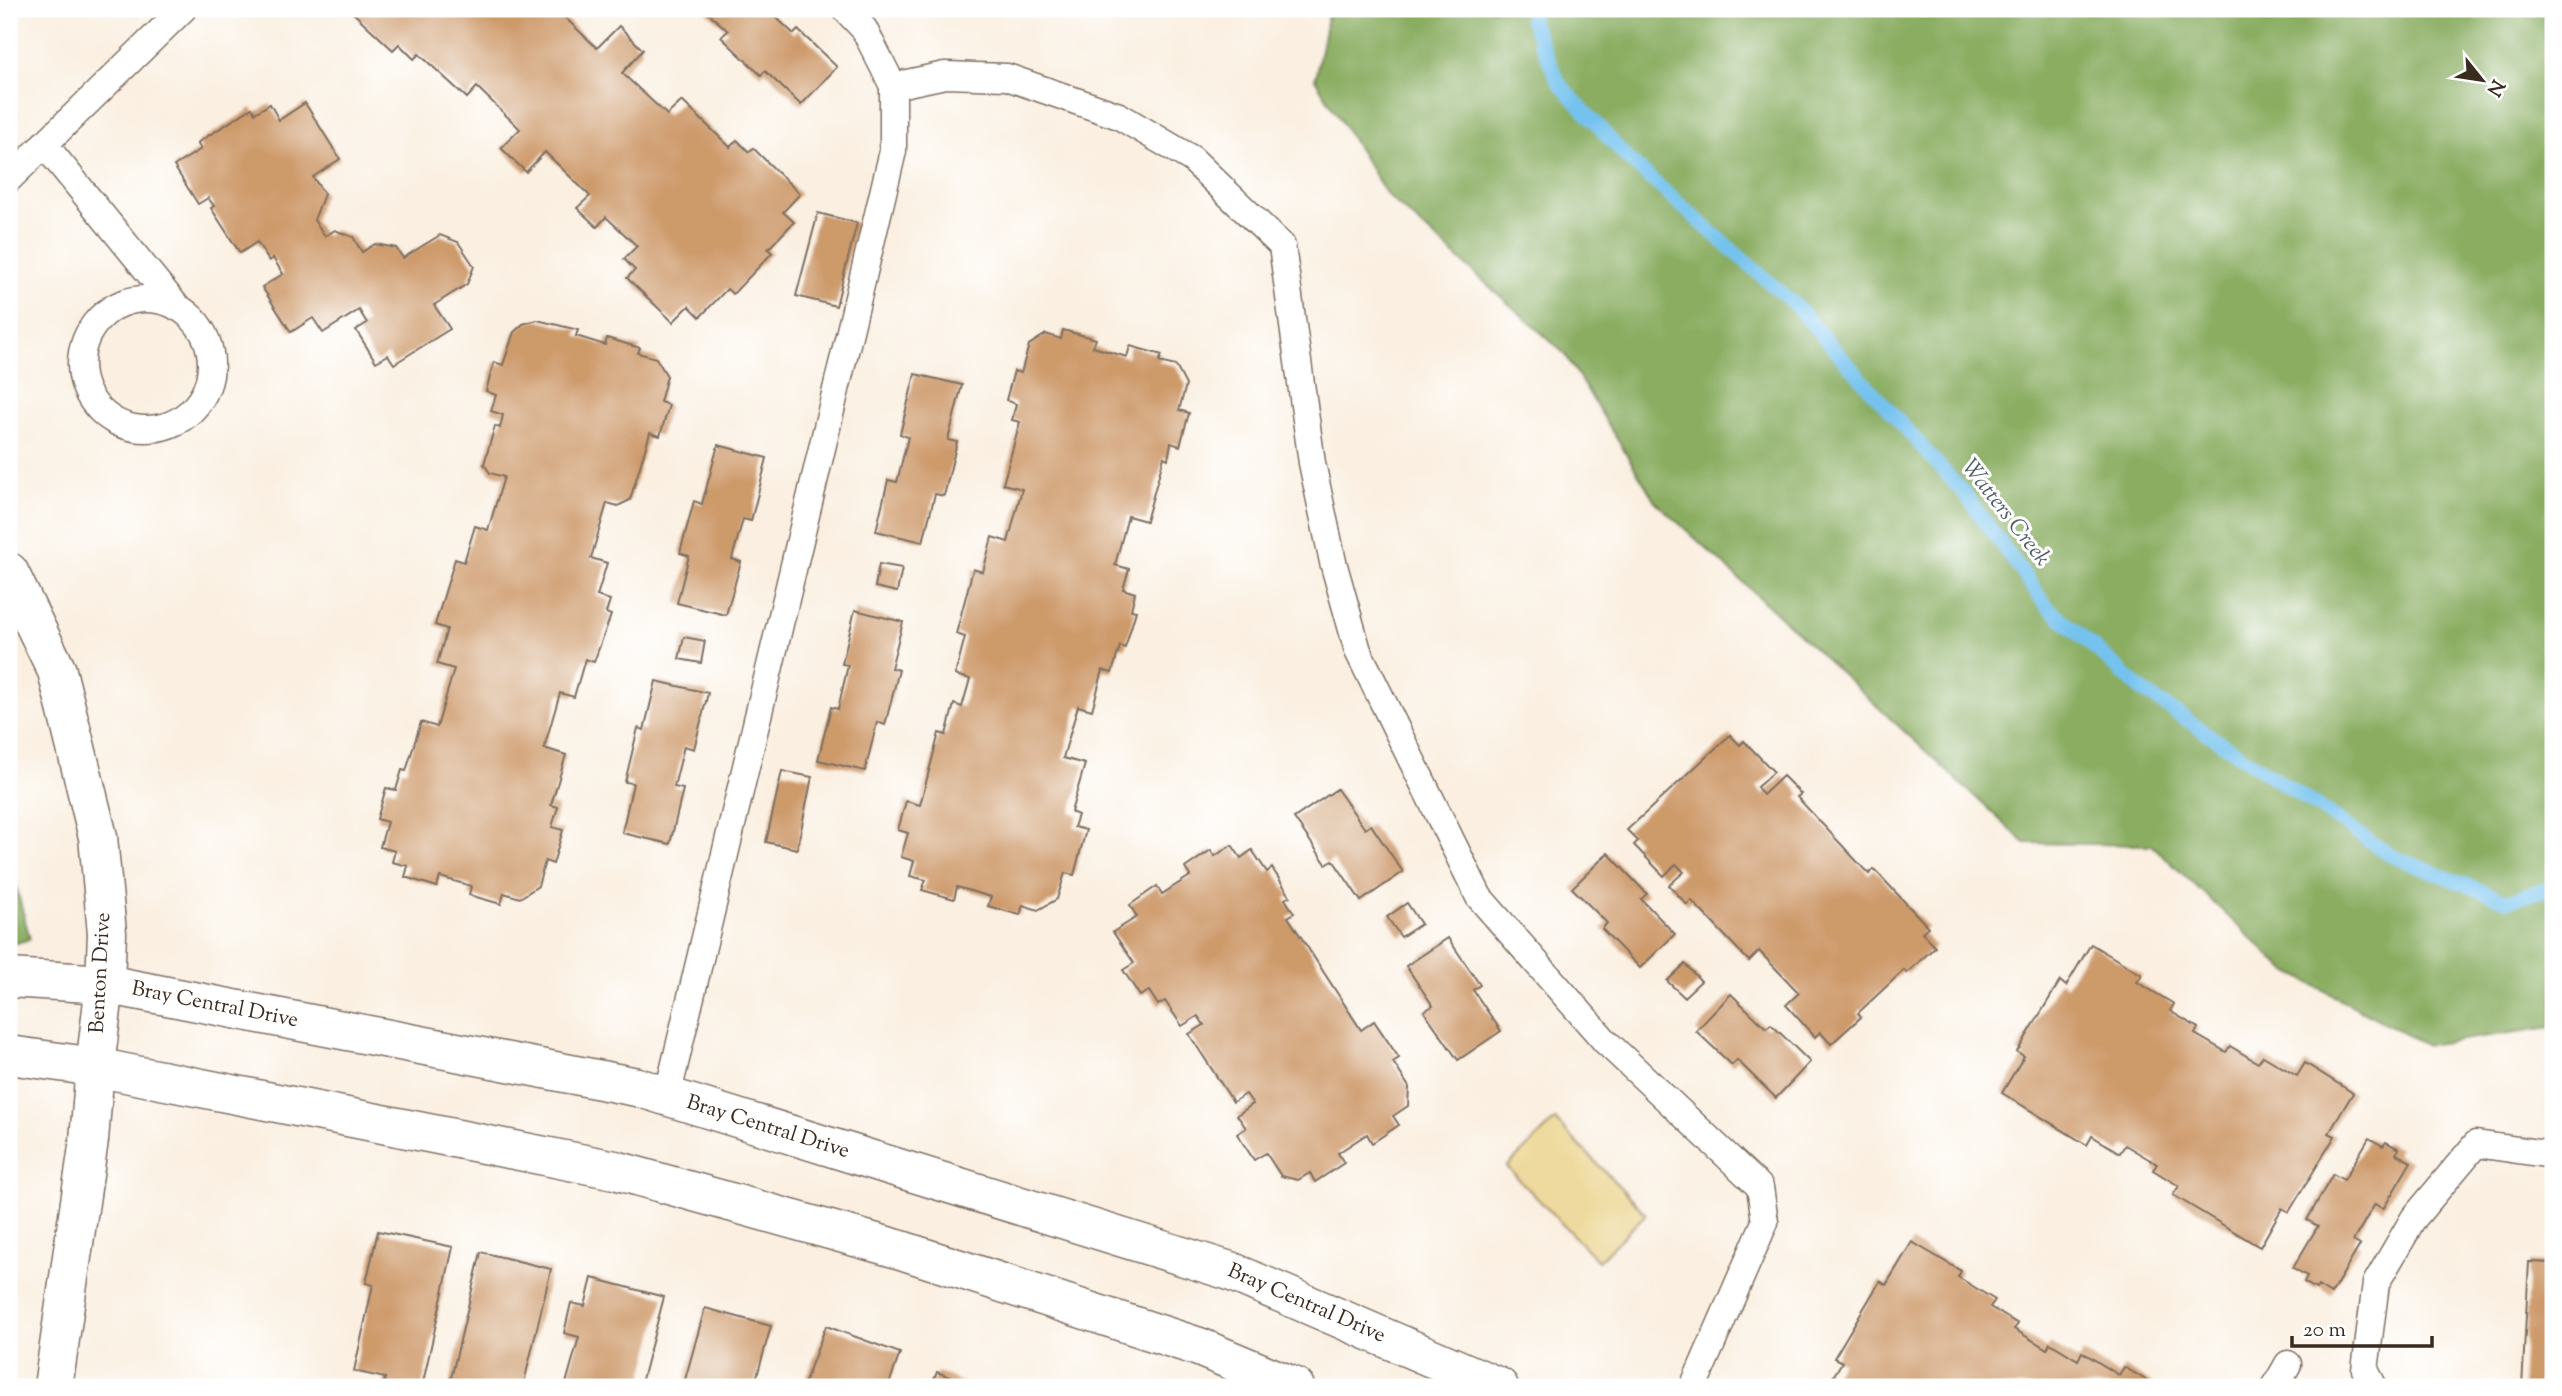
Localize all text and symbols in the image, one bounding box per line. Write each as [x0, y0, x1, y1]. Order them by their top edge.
north arrow [2446, 46, 2516, 116]
text: N [2479, 74, 2510, 101]
water label: Watters Creek [1953, 452, 2057, 574]
street label: Benton Drive [83, 912, 119, 1034]
street label: Bray Central Drive [129, 974, 301, 1036]
street label: Bray Central Drive [682, 1088, 853, 1167]
street label: Bray Central Drive [1223, 1257, 1390, 1351]
scale bar [2292, 1305, 2432, 1349]
text: 20 m [2303, 1316, 2346, 1346]

